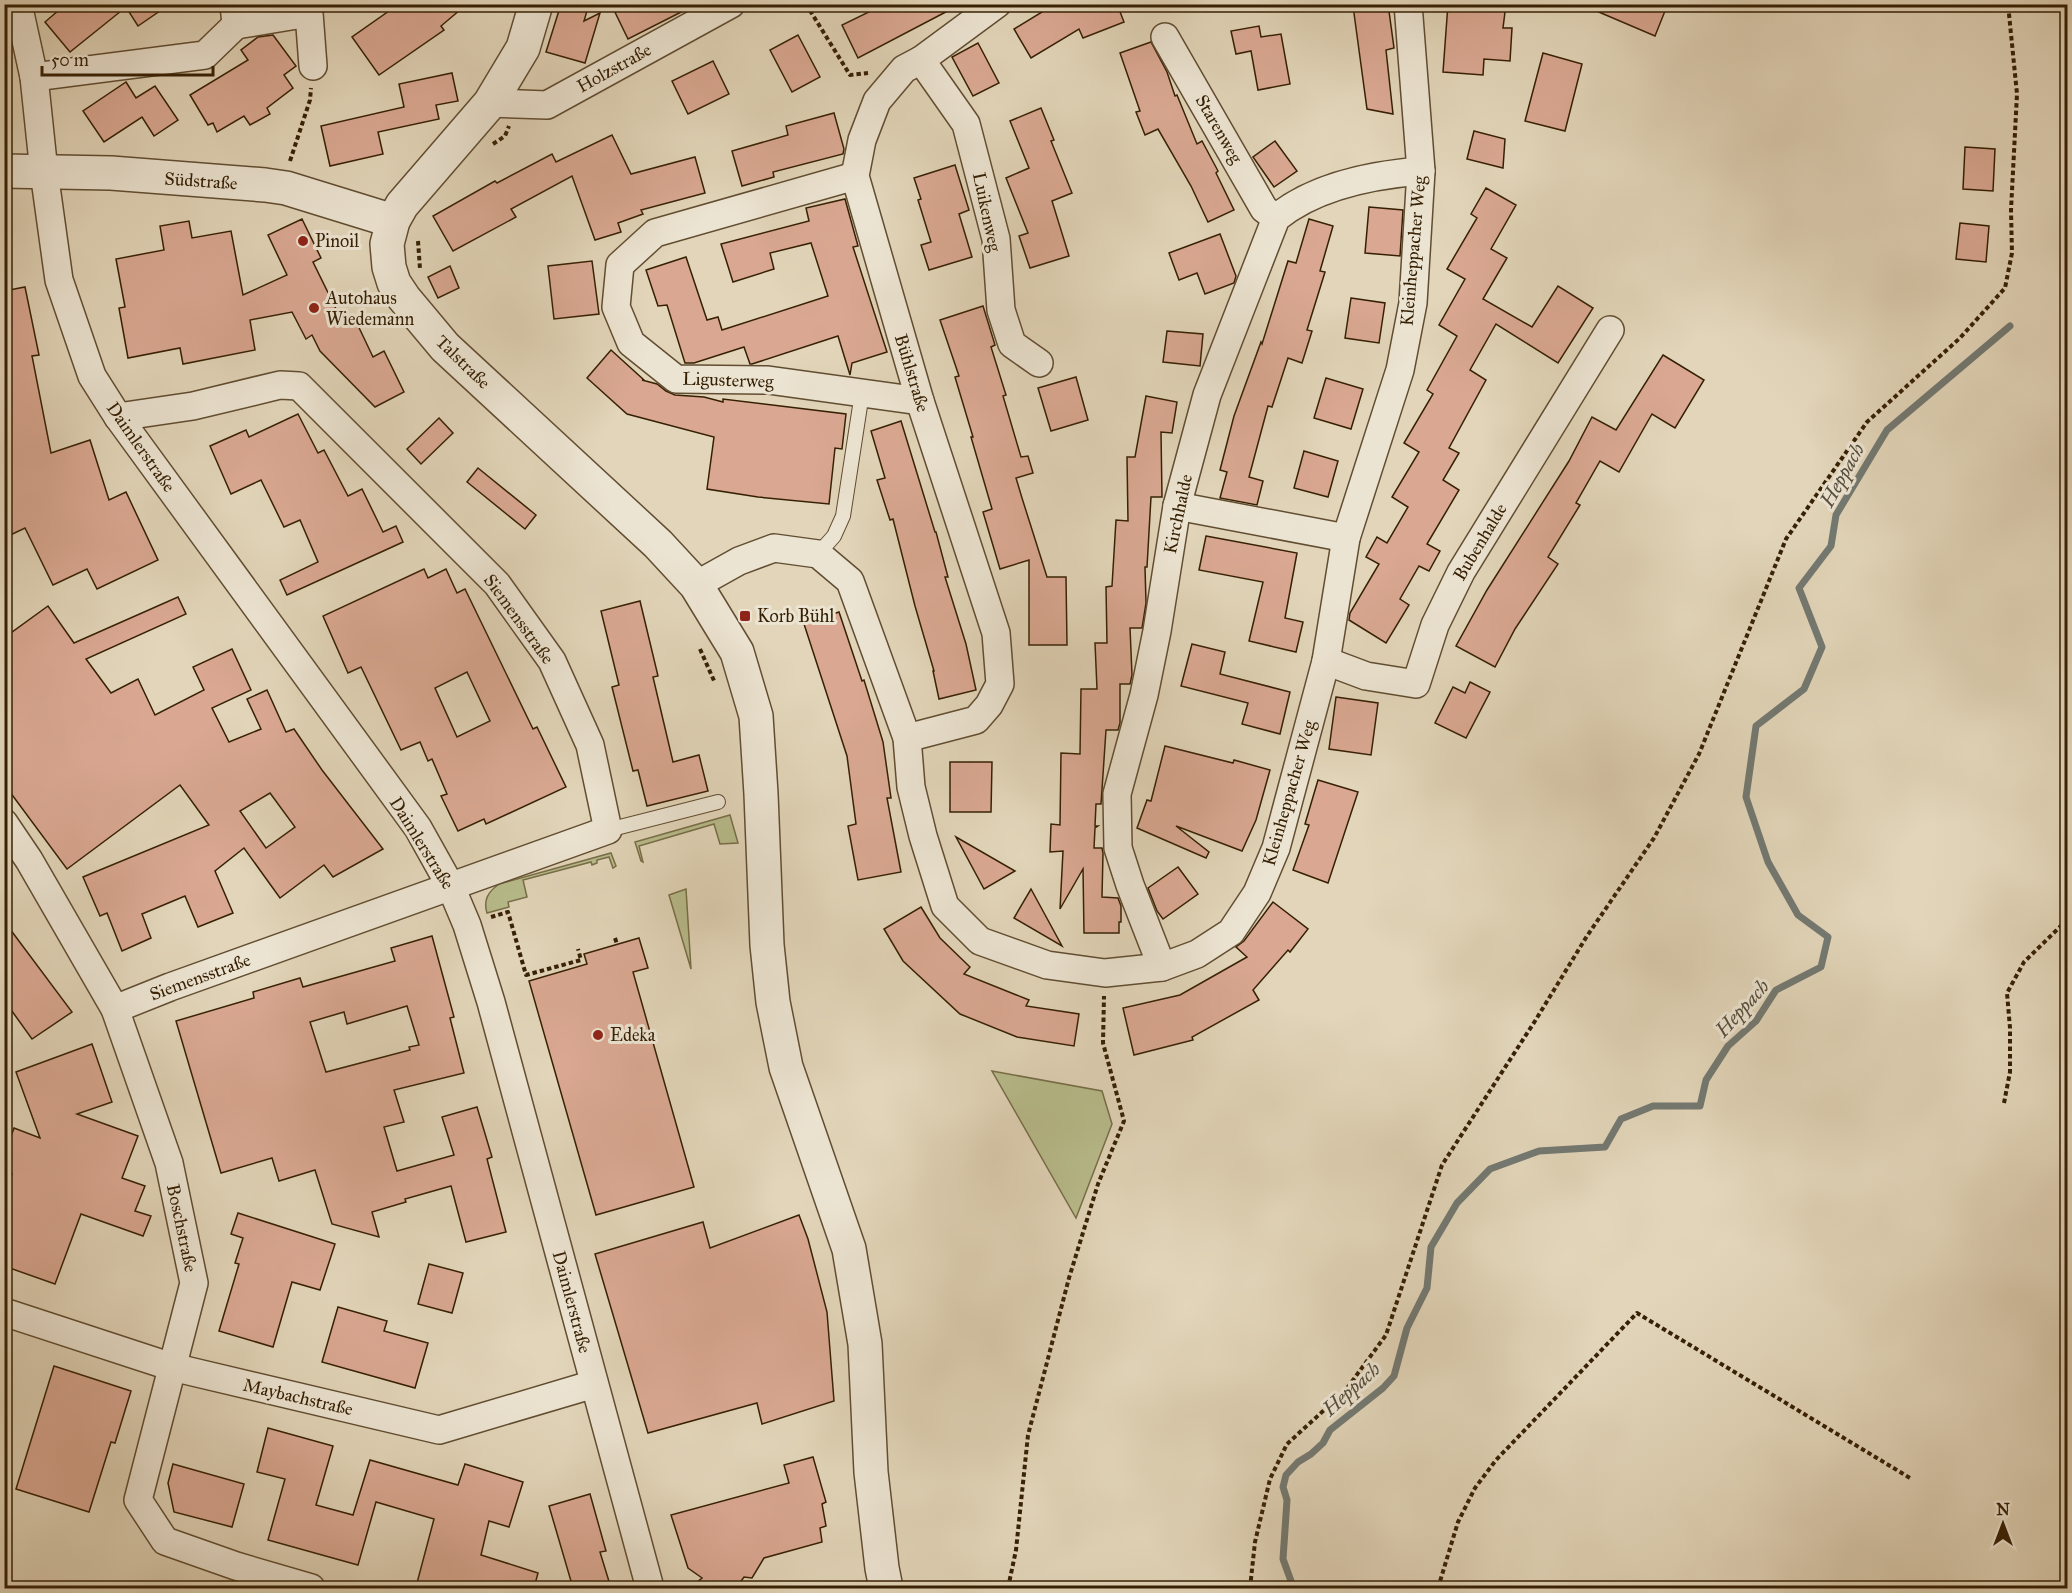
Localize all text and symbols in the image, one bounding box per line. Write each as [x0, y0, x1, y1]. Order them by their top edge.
scale bar [42, 39, 213, 77]
street label: Holzstraße [573, 39, 655, 97]
text: 50 m [51, 49, 89, 71]
street label: Starenweg [1190, 91, 1248, 168]
street label: Südstraße [164, 167, 238, 195]
street label: Luikenweg [967, 170, 1006, 255]
street label: Kleinheppacher Weg [1395, 174, 1432, 327]
place label: Pinoil [315, 230, 359, 252]
marker: Pinoil [296, 234, 310, 248]
place label: Autohaus Wiedemann [325, 287, 414, 330]
marker: Autohaus Wiedemann [307, 301, 321, 315]
street label: Talstraße [431, 331, 495, 393]
street label: Bühlstraße [890, 331, 934, 415]
street label: Ligusterweg [682, 367, 775, 394]
street label: Daimlerstraße [102, 398, 180, 496]
water label: Heppach [1814, 439, 1870, 512]
street label: Kirchhalde [1159, 472, 1197, 556]
street label: Bubenhalde [1448, 499, 1512, 585]
street label: Siemensstraße [479, 570, 559, 668]
place label: Korb Bühl [757, 605, 835, 627]
marker: Korb Bühl [738, 609, 752, 623]
street label: Kleinheppacher Weg [1258, 717, 1321, 869]
street label: Daimlerstraße [385, 793, 459, 893]
street label: Siemensstraße [147, 949, 253, 1005]
water label: Heppach [1709, 974, 1775, 1043]
place label: Edeka [610, 1024, 656, 1046]
marker: Edeka [591, 1028, 605, 1042]
street label: Boschstraße [162, 1182, 202, 1274]
street label: Daimlerstraße [548, 1248, 596, 1356]
water label: Heppach [1317, 1357, 1386, 1422]
street label: Maybachstraße [241, 1374, 355, 1420]
north arrow [1973, 1494, 2033, 1554]
text: N [1996, 1500, 2010, 1519]

